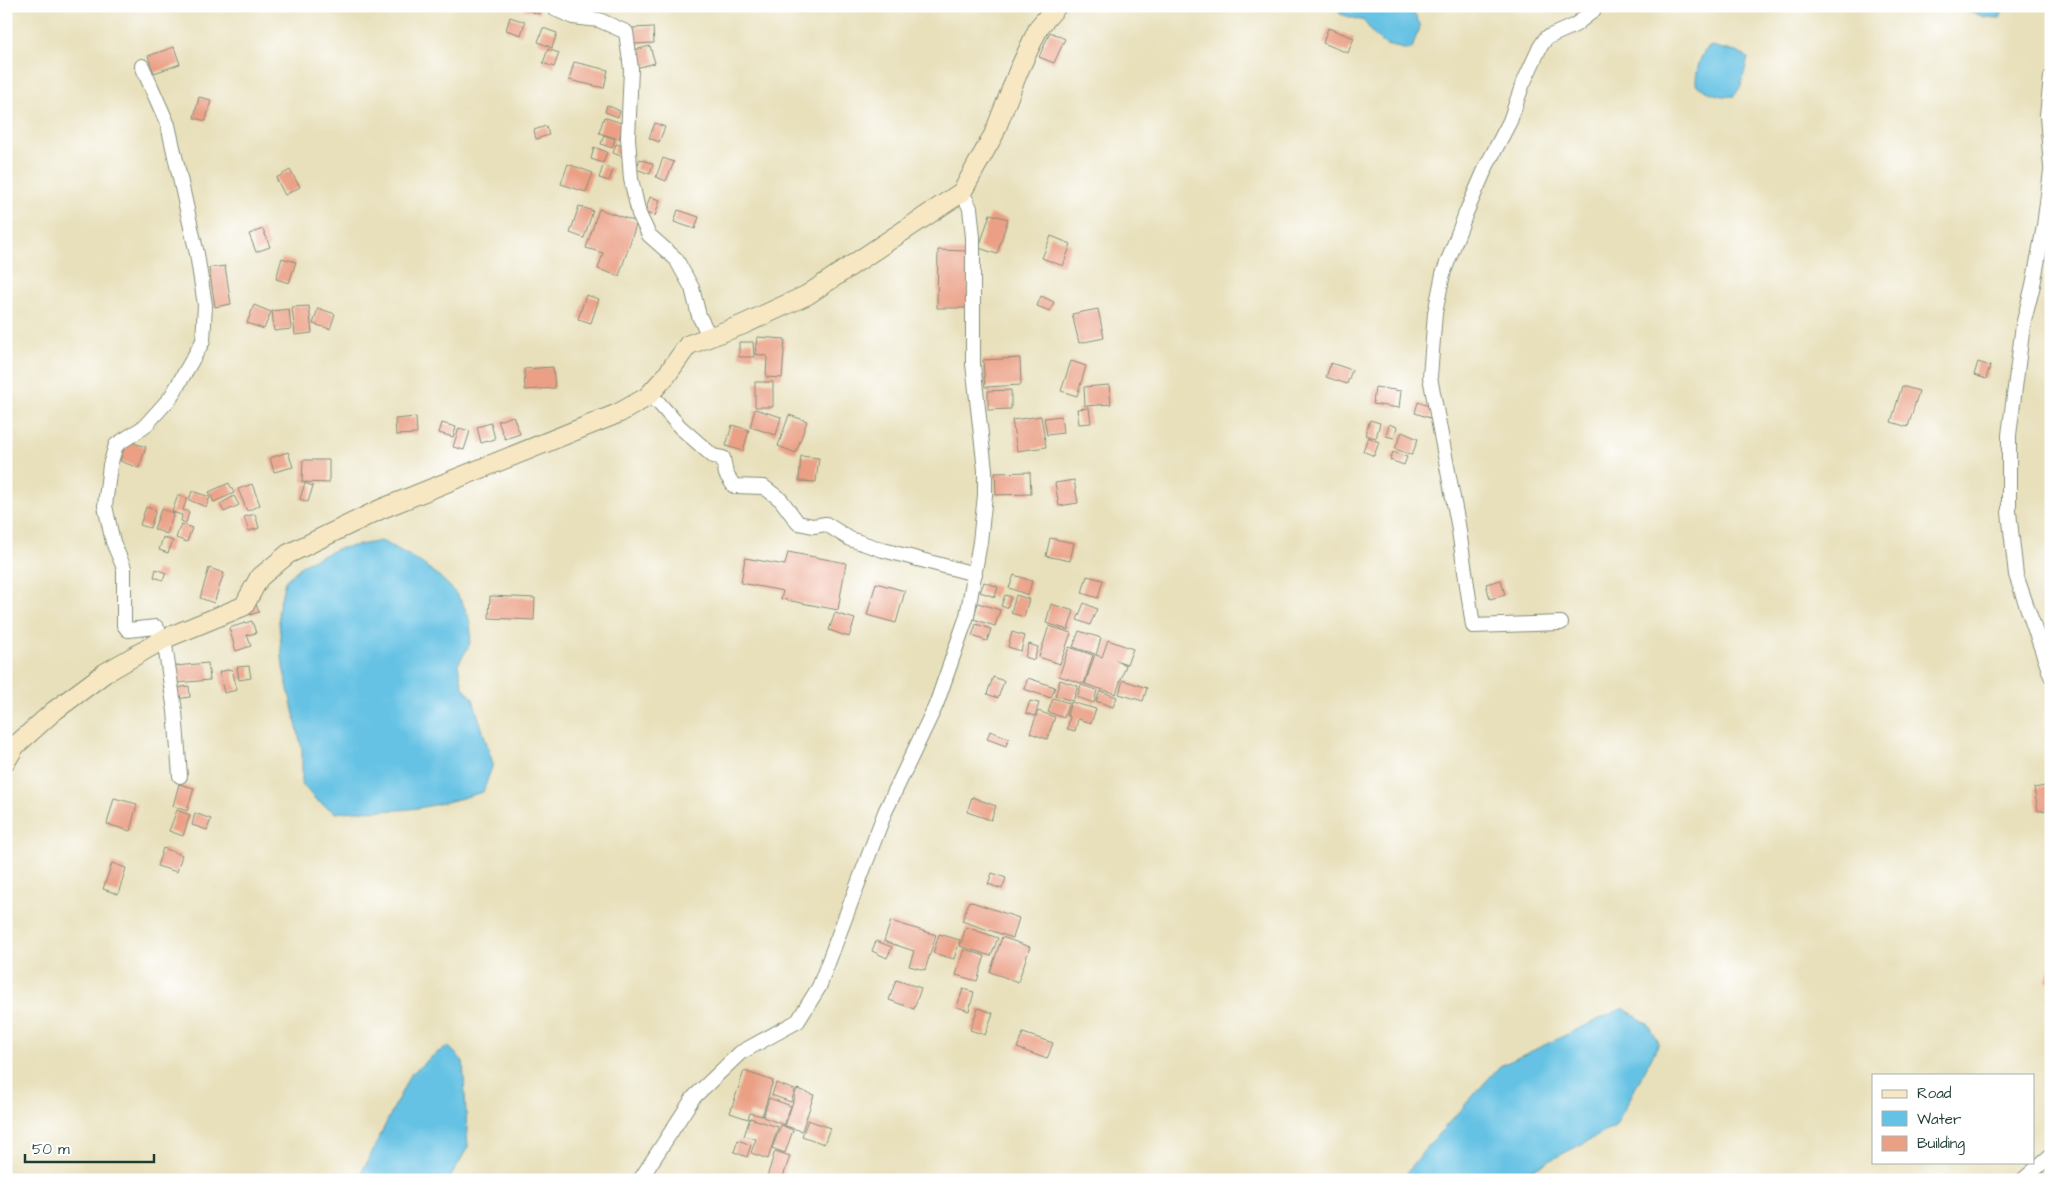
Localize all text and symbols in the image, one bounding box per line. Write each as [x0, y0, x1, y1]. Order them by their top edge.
legend [1872, 1074, 2034, 1164]
text: Road [1917, 1083, 1952, 1104]
text: Water [1917, 1109, 1961, 1130]
scale bar [25, 1131, 154, 1163]
text: Building [1917, 1133, 1965, 1155]
text: 50 m [32, 1139, 70, 1160]

